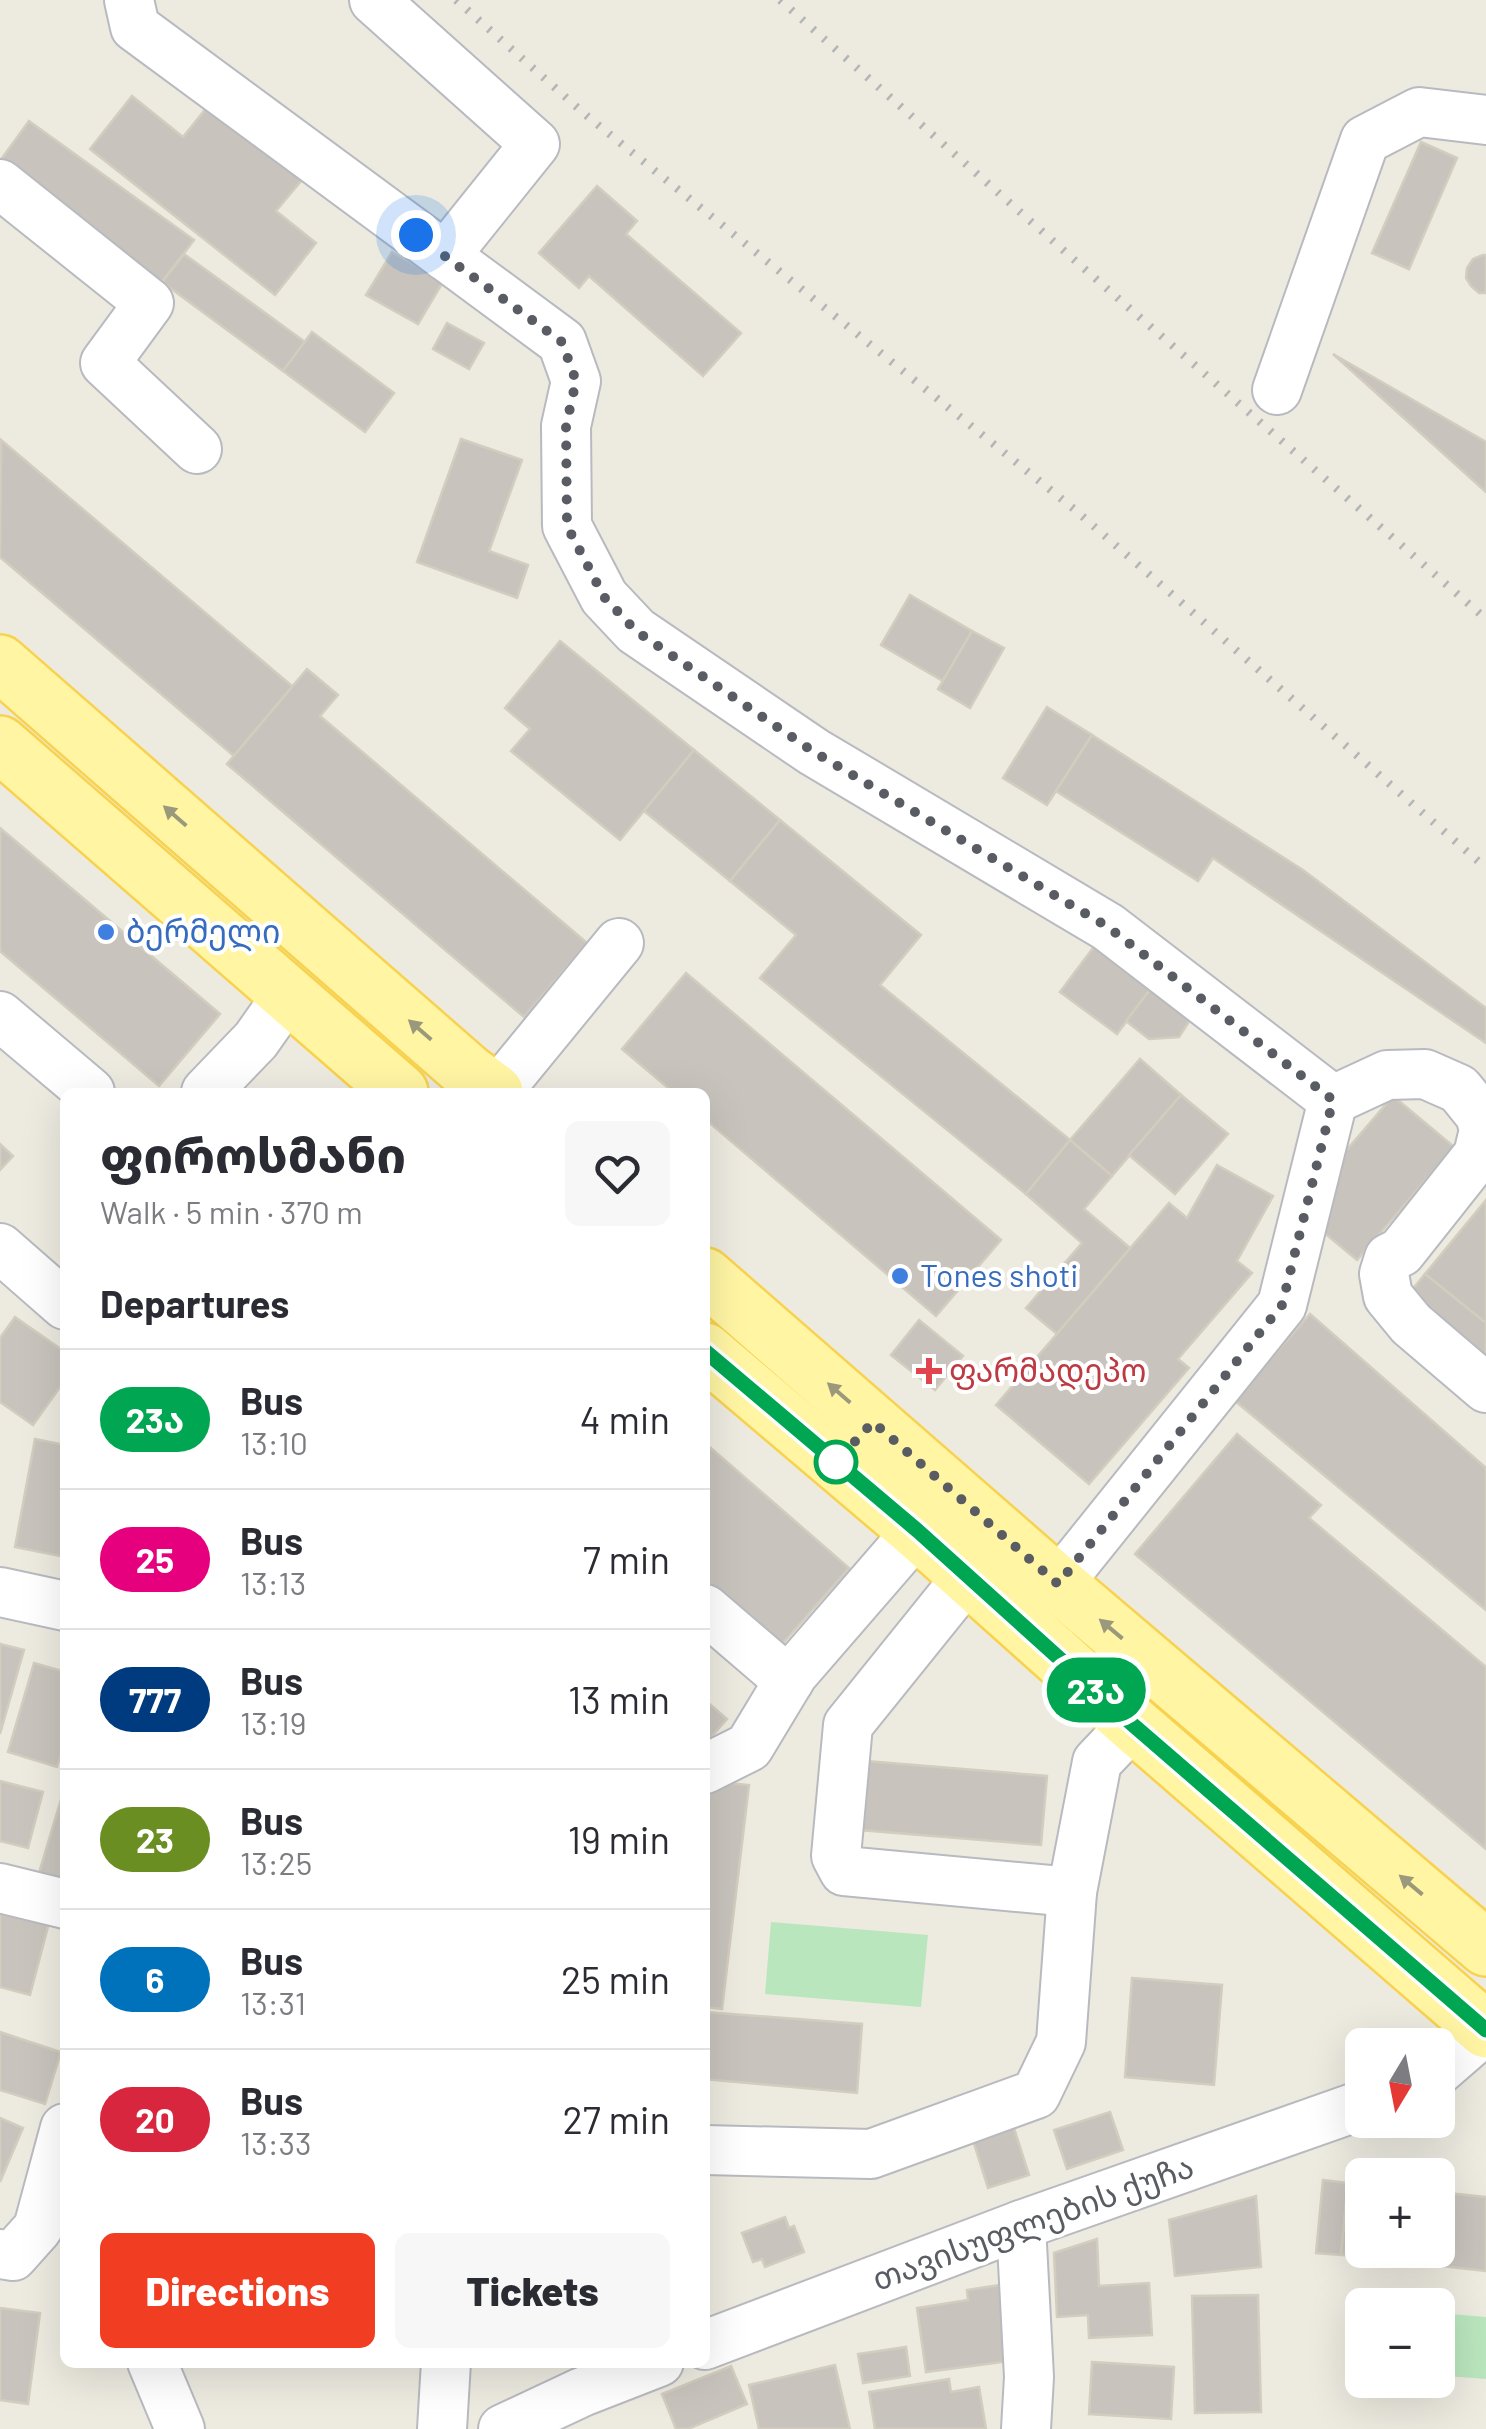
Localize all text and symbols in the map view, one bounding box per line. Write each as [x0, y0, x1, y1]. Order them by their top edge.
your location [391, 210, 441, 260]
one-way arrow [163, 805, 188, 827]
place label: ბერმელი [126, 911, 280, 952]
marker: ბერმელი [95, 921, 117, 943]
one-way arrow [408, 1019, 433, 1041]
button: heart [565, 1121, 670, 1226]
text: ფიროსმანი [100, 1125, 406, 1183]
text: Walk · 5 min · 370 m [100, 1192, 363, 1230]
place label: Tones shoti [920, 1255, 1078, 1293]
marker: Tones shoti [889, 1265, 911, 1287]
text: Departures [100, 1280, 289, 1326]
place label: ფარმადეპო [949, 1350, 1147, 1391]
marker: ფარმადეპო [918, 1360, 940, 1382]
text: Bus [240, 1377, 303, 1423]
one-way arrow [827, 1382, 852, 1404]
text: 4 min [580, 1396, 670, 1442]
text: 23ა [126, 1398, 184, 1440]
text: 13:10 [240, 1423, 308, 1461]
unlabelled marker [815, 1441, 857, 1483]
text: Bus [240, 1517, 303, 1563]
text: 7 min [583, 1536, 670, 1582]
text: 25 [136, 1538, 174, 1580]
text: 13:13 [240, 1563, 306, 1601]
one-way arrow [1099, 1618, 1124, 1640]
text: Bus [240, 1657, 303, 1703]
line badge: 23ა [1038, 1658, 1154, 1722]
text: 23ა [1067, 1669, 1125, 1711]
text: 13 min [568, 1676, 670, 1722]
text: 777 [129, 1678, 181, 1720]
text: 13:19 [240, 1703, 306, 1741]
text: Bus [240, 1797, 303, 1843]
text: 19 min [568, 1816, 670, 1862]
text: 23 [136, 1818, 174, 1860]
text: 13:25 [240, 1843, 312, 1881]
one-way arrow [1399, 1875, 1424, 1897]
text: Bus [240, 1937, 303, 1983]
text: 25 min [561, 1956, 670, 2002]
text: 6 [146, 1958, 164, 2000]
text: 13:31 [240, 1983, 306, 2021]
north arrow [1345, 2028, 1455, 2138]
map controls [1345, 2028, 1455, 2398]
text: Bus [240, 2077, 303, 2123]
text: 27 min [562, 2096, 670, 2142]
text: 20 [135, 2098, 175, 2140]
text: 13:33 [240, 2123, 312, 2161]
street label: თავისუფლების ქუჩა [867, 2145, 1199, 2300]
button: + [1345, 2158, 1455, 2268]
button: Directions [100, 2233, 375, 2348]
button: Tickets [395, 2233, 670, 2348]
button: − [1345, 2288, 1455, 2398]

